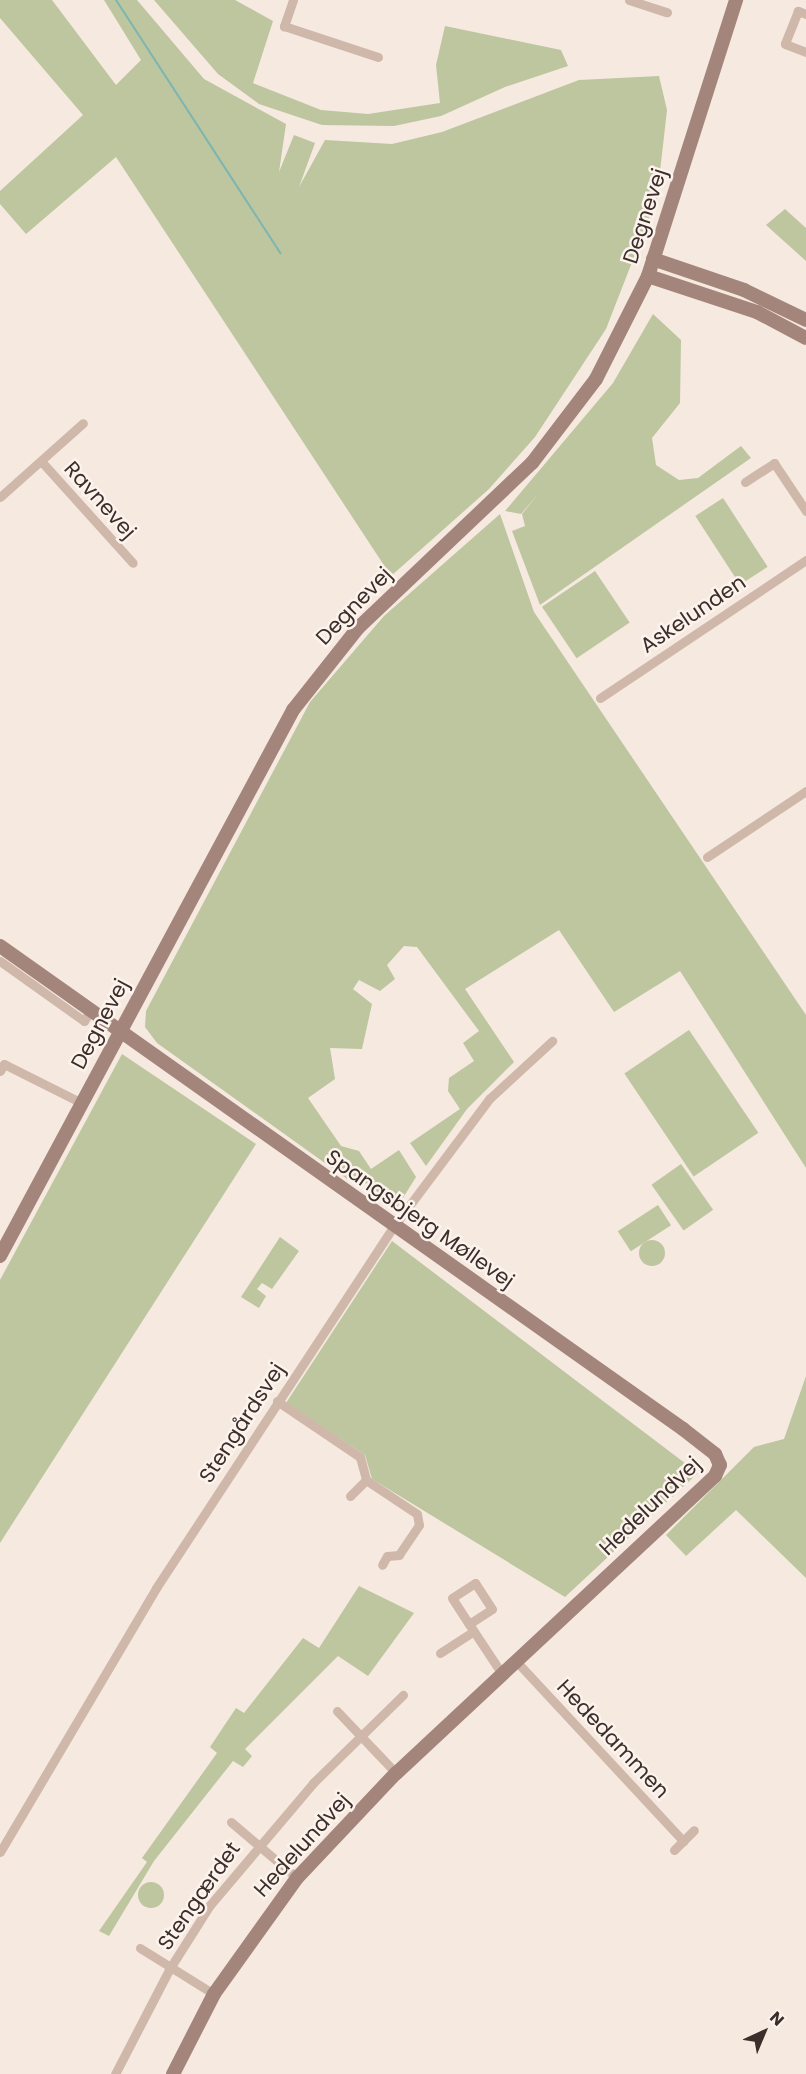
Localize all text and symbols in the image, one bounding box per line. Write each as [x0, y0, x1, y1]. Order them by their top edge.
street label: Degnevej [618, 165, 672, 267]
street label: Ravnevej [59, 456, 141, 544]
street label: Degnevej [311, 562, 397, 650]
street label: Askelunden [636, 570, 750, 658]
street label: Degnevej [66, 975, 134, 1073]
street label: Spangsbjerg Møllevej [321, 1144, 519, 1294]
street label: Stengårdsvej [194, 1358, 290, 1488]
street label: Hedelundvej [594, 1451, 706, 1561]
street label: Hededammen [552, 1675, 674, 1803]
street label: Hedelundvej [249, 1788, 355, 1902]
street label: Stengærdet [152, 1837, 246, 1955]
north arrow [734, 2002, 794, 2062]
text: N [765, 2006, 789, 2031]

